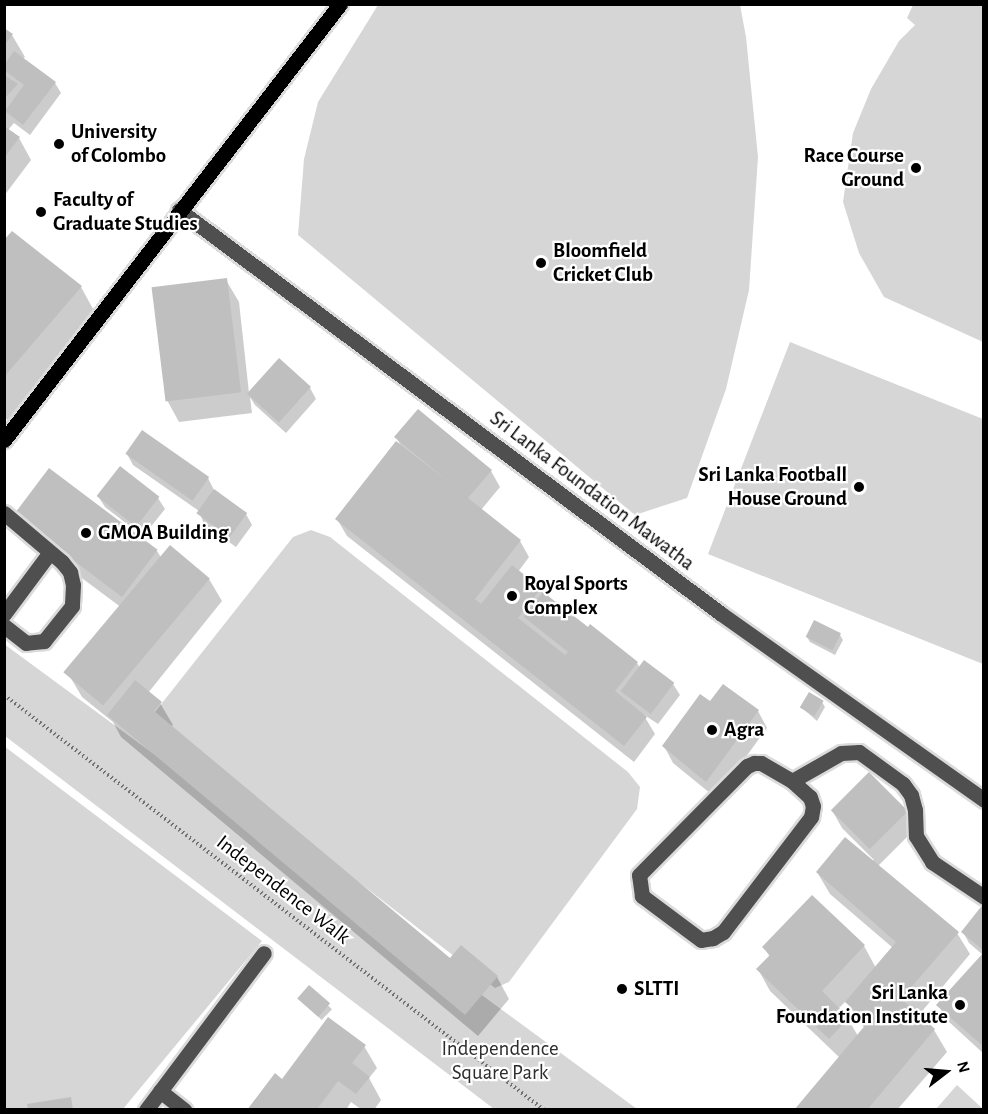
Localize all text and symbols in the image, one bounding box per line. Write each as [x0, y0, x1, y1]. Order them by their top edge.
place label: University of Colombo [71, 119, 166, 169]
marker: University of Colombo [52, 137, 66, 151]
place label: Race Course Ground [804, 143, 904, 193]
marker: Race Course Ground [909, 161, 923, 175]
place label: Faculty of Graduate Studies [53, 187, 198, 237]
marker: Faculty of Graduate Studies [34, 205, 48, 219]
place label: Bloomfield Cricket Club [553, 238, 653, 288]
marker: Bloomfield Cricket Club [534, 256, 548, 270]
street label: Sri Lanka Foundation Mawatha [485, 406, 699, 576]
place label: Sri Lanka Football House Ground [698, 462, 847, 512]
marker: Sri Lanka Football House Ground [852, 480, 866, 494]
place label: GMOA Building [98, 520, 228, 546]
marker: GMOA Building [79, 526, 93, 540]
place label: Royal Sports Complex [524, 571, 628, 621]
marker: Royal Sports Complex [505, 589, 519, 603]
place label: Agra [724, 717, 764, 743]
marker: Agra [705, 723, 719, 737]
street label: Independence Walk [211, 830, 355, 950]
place label: SLTTI [634, 976, 679, 1002]
place label: Sri Lanka Foundation Institute [776, 980, 948, 1030]
marker: SLTTI [615, 982, 629, 996]
marker: Sri Lanka Foundation Institute [953, 998, 967, 1012]
park label: Independence Square Park [441, 1036, 559, 1086]
north arrow [916, 1042, 976, 1102]
text: N [954, 1059, 973, 1075]

